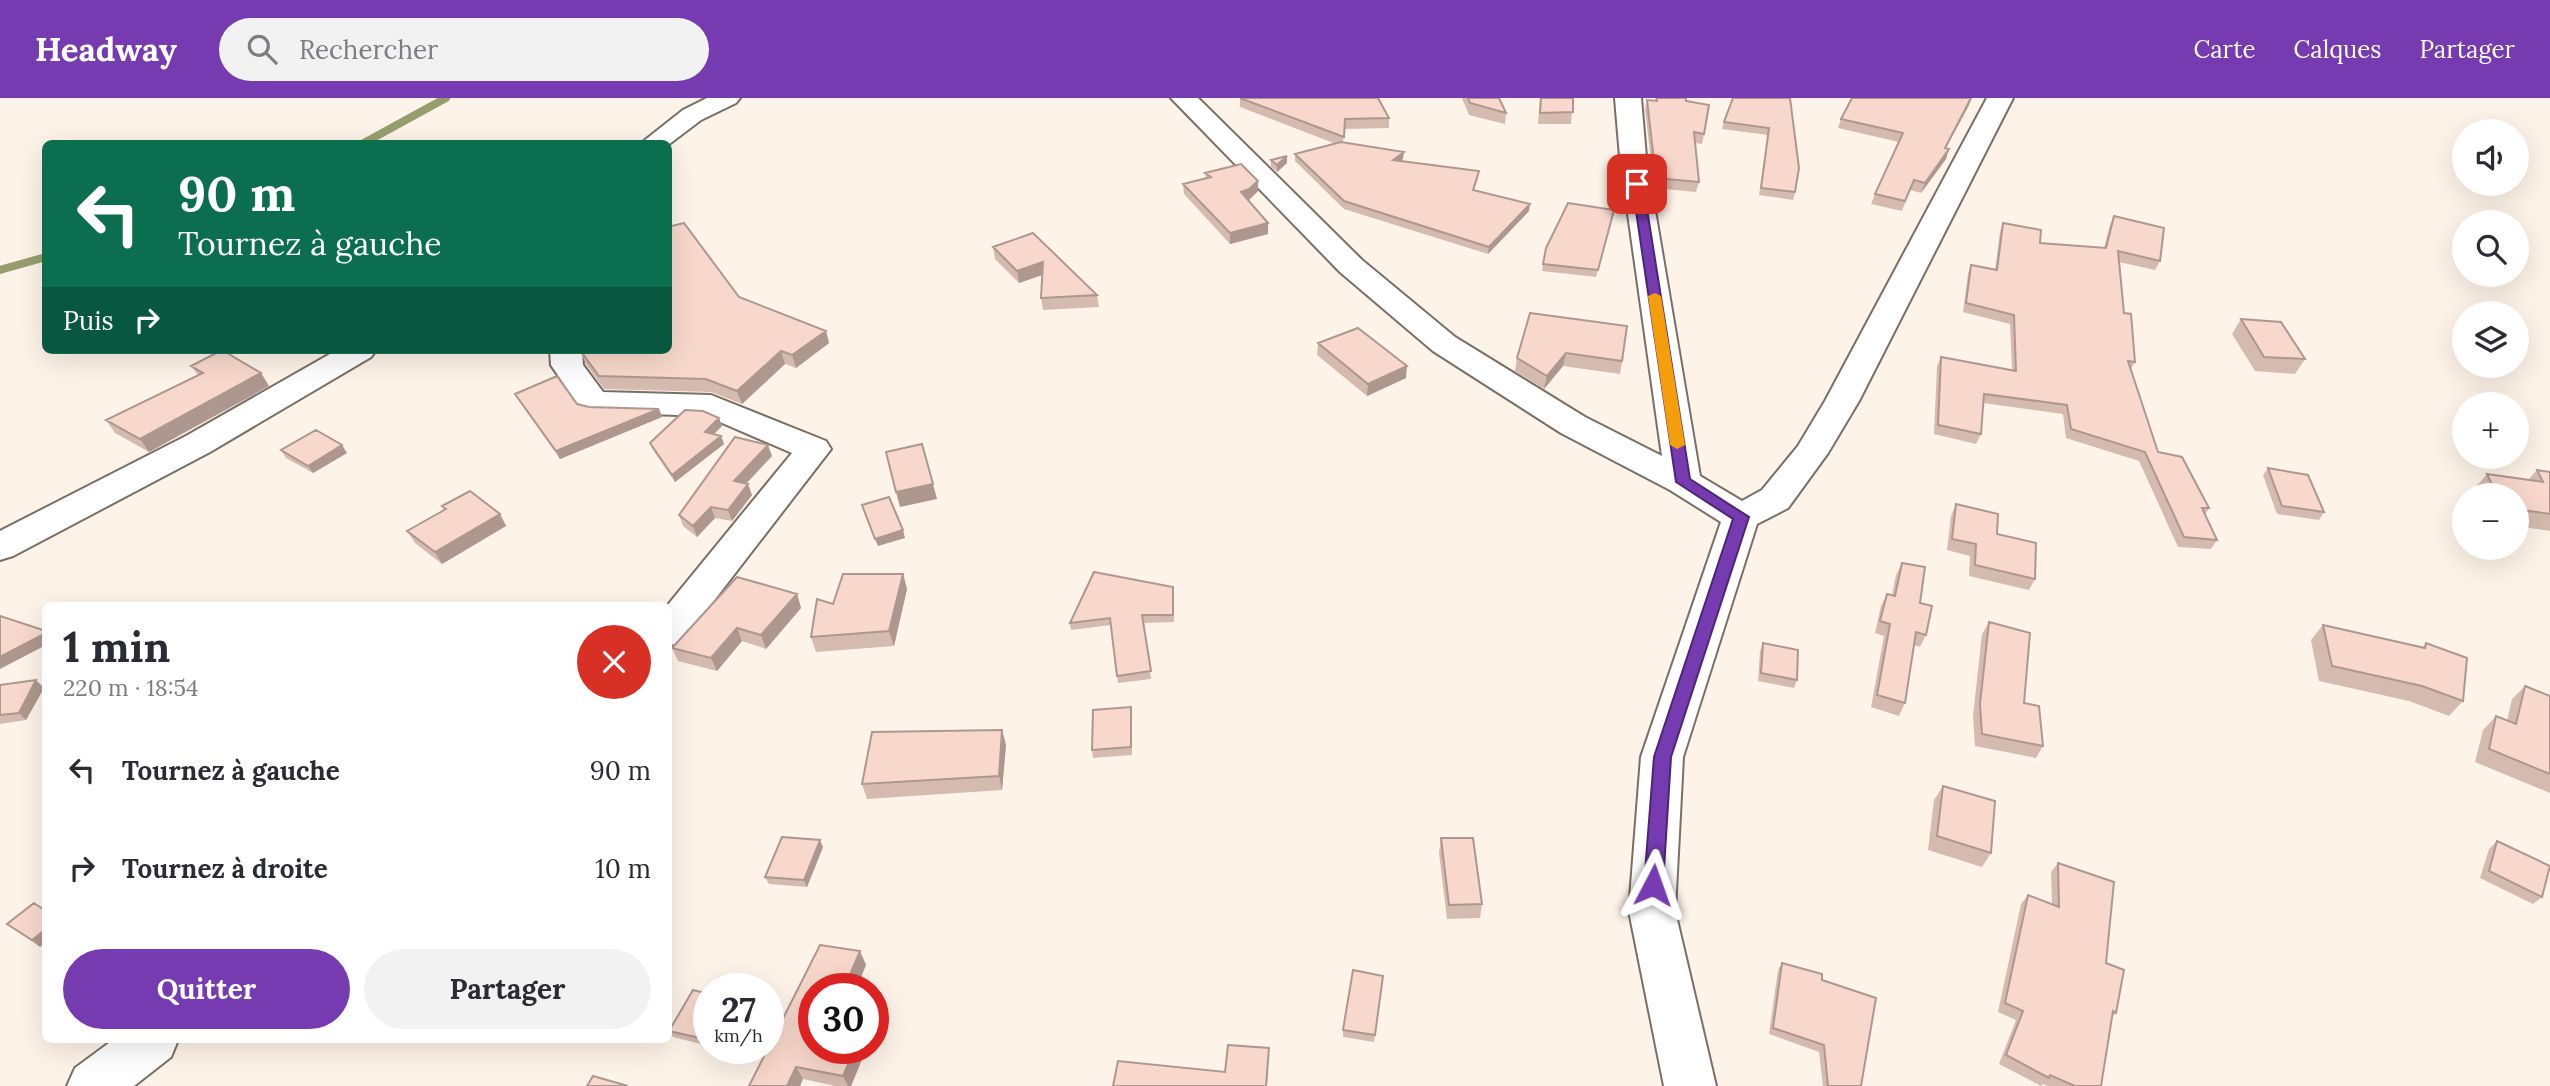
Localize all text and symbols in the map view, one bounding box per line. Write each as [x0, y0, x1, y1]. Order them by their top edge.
search box [219, 18, 709, 81]
text: Headway [35, 28, 177, 70]
icon: search [243, 30, 281, 68]
text: Rechercher [299, 33, 438, 66]
text: Carte [2193, 34, 2255, 65]
text: Calques [2293, 34, 2381, 65]
text: Partager [2419, 34, 2515, 65]
map controls [2452, 119, 2529, 560]
button: sound [2452, 119, 2529, 196]
pin [1607, 154, 1667, 214]
text: 90 m [178, 162, 295, 224]
icon: arrive [1618, 165, 1656, 203]
icon: left [63, 168, 154, 259]
button: search [2452, 210, 2529, 287]
text: Tournez à gauche [178, 223, 442, 264]
icon: right [128, 301, 166, 339]
button: layers [2452, 301, 2529, 378]
text: Puis [63, 304, 114, 337]
button: + [2452, 392, 2529, 469]
button: − [2452, 483, 2529, 560]
text: 1 min [63, 620, 170, 674]
button: close [577, 625, 651, 699]
text: 220 m · 18:54 [63, 673, 199, 702]
icon: left [63, 751, 101, 789]
text: Tournez à gauche [122, 754, 340, 787]
text: 90 m [590, 754, 651, 787]
position arrow [1616, 848, 1690, 922]
icon: right [63, 849, 101, 887]
text: Tournez à droite [122, 852, 328, 885]
text: 10 m [595, 852, 651, 885]
button: Quitter [63, 949, 350, 1029]
button: Partager [364, 949, 651, 1029]
speed limit sign: 30 [798, 973, 889, 1064]
text: 27 [721, 987, 756, 1032]
text: km/h [714, 1024, 763, 1047]

